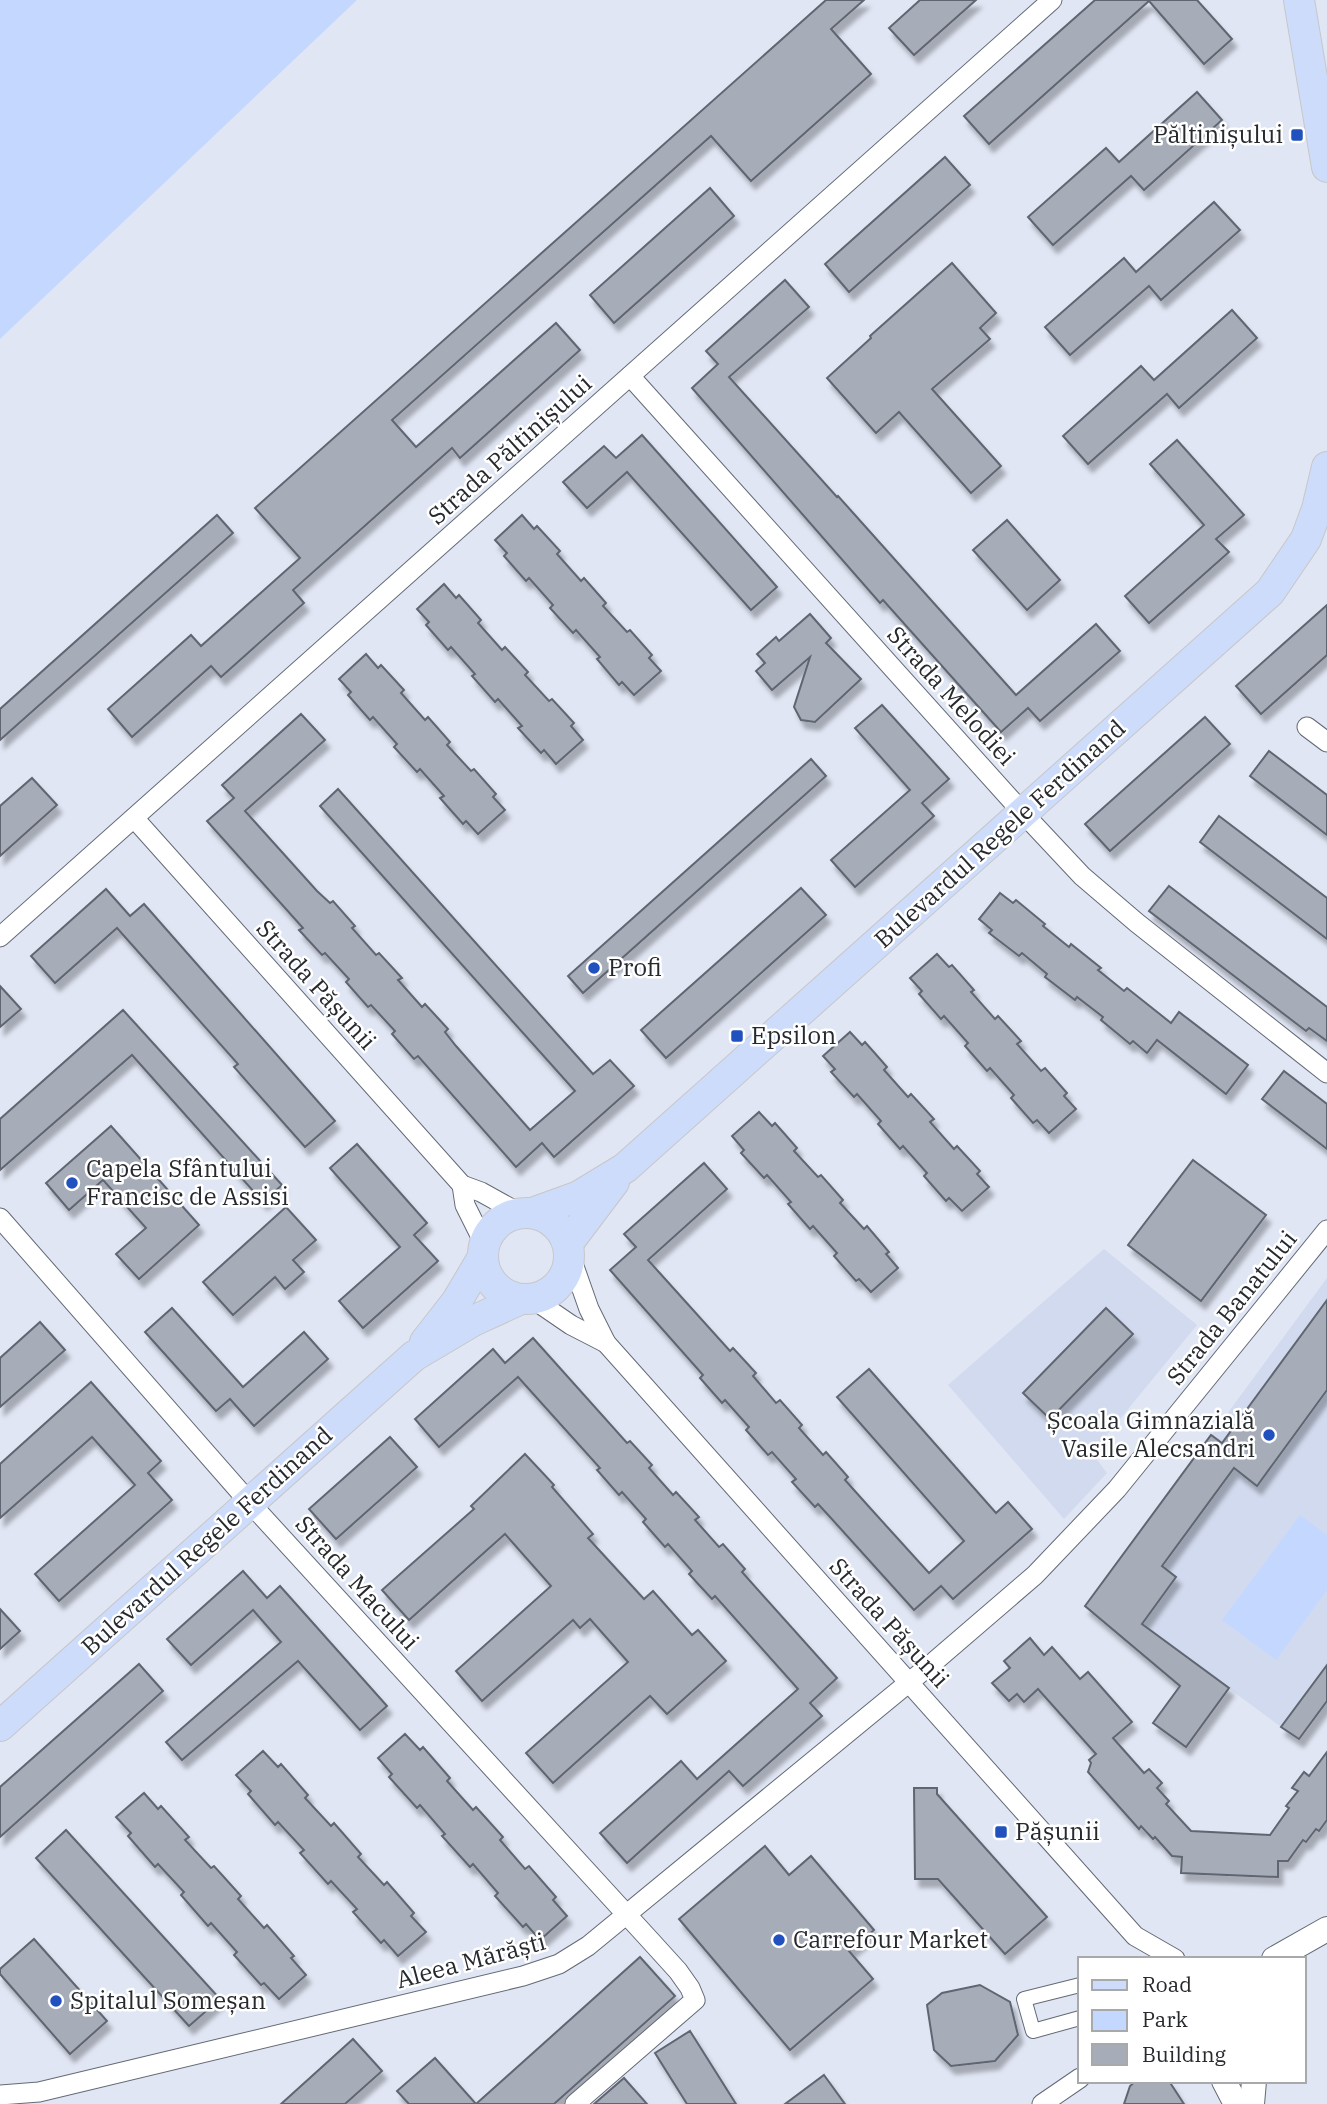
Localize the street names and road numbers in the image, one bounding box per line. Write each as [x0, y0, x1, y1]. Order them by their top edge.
street label: Strada Păltinișului [421, 367, 598, 531]
street label: Strada Melodiei [881, 619, 1023, 772]
street label: Bulevardul Regele Ferdinand [867, 712, 1132, 955]
street label: Strada Pășunii [250, 913, 384, 1056]
street label: Strada Banatului [1159, 1224, 1303, 1391]
street label: Bulevardul Regele Ferdinand [74, 1419, 339, 1662]
street label: Strada Macului [289, 1508, 427, 1656]
street label: Strada Pășunii [823, 1551, 957, 1694]
street label: Aleea Mărăști [393, 1925, 549, 1995]

